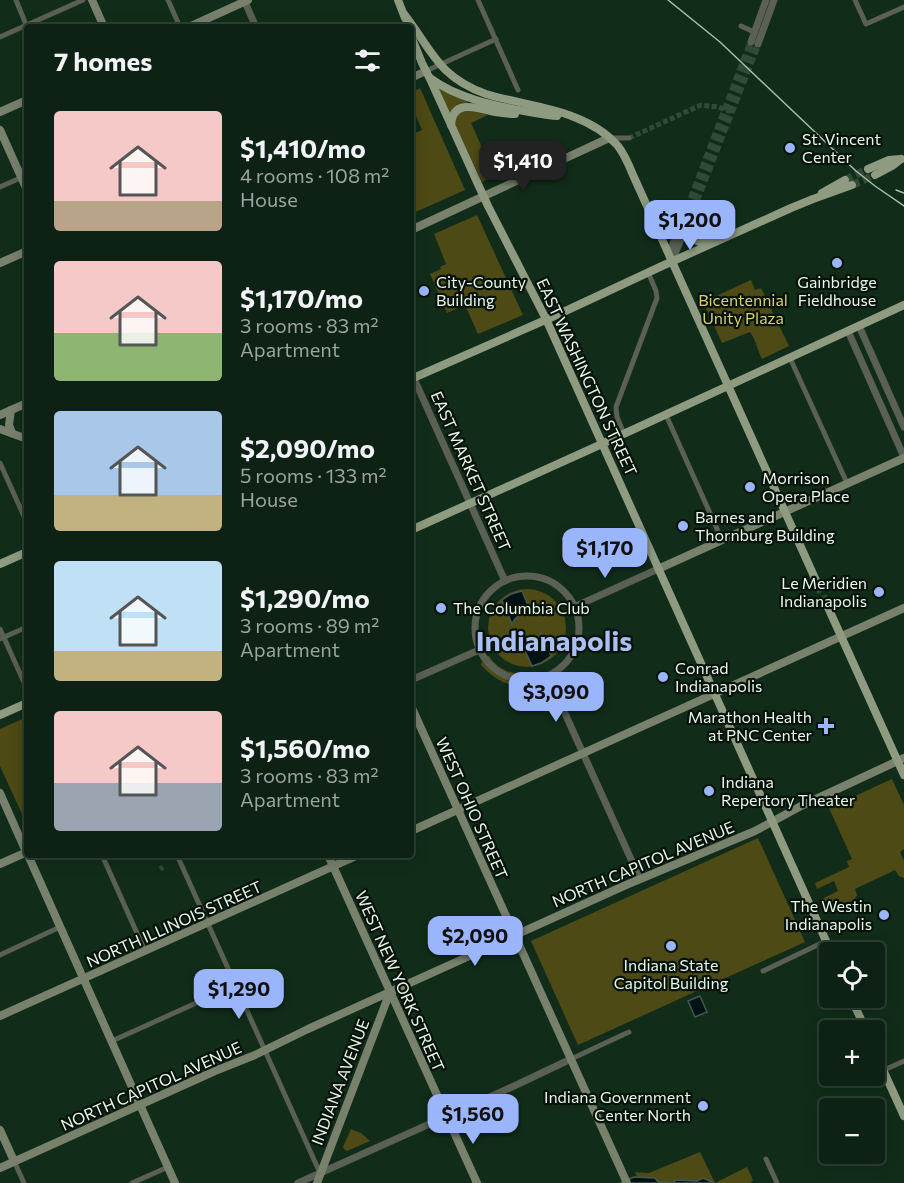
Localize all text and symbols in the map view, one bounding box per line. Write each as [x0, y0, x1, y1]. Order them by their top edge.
icon: filters [351, 44, 384, 77]
text: 7 homes [54, 45, 152, 76]
place label: St. Vincent Center [802, 129, 881, 166]
text: $1,410/mo [240, 132, 366, 163]
icon: home [102, 135, 174, 207]
pin: $1,410 [474, 141, 572, 192]
marker: St. Vincent Center [783, 141, 797, 155]
text: $1,410 [493, 148, 553, 172]
text: 4 rooms · 108 m² [240, 163, 389, 187]
text: House [240, 187, 298, 211]
pin: $1,200 [641, 200, 739, 251]
text: $1,200 [658, 207, 722, 231]
marker: Gainbridge Fieldhouse [830, 256, 844, 270]
place label: City-County Building [436, 272, 526, 309]
place label: Gainbridge Fieldhouse [797, 272, 877, 309]
street label: EAST WASHINGTON STREET [533, 275, 642, 479]
text: $1,170/mo [240, 282, 363, 313]
marker: City-County Building [417, 284, 431, 298]
icon: home [102, 285, 174, 357]
park label: Bicentennial Unity Plaza [698, 290, 788, 327]
text: 3 rooms · 83 m² [240, 313, 379, 337]
text: Apartment [240, 337, 340, 361]
street label: EAST MARKET STREET [428, 388, 515, 554]
text: $2,090/mo [240, 432, 375, 463]
icon: home [102, 435, 174, 507]
text: 5 rooms · 133 m² [240, 463, 386, 487]
place label: Morrison Opera Place [762, 468, 849, 505]
marker: Morrison Opera Place [743, 480, 757, 494]
text: House [240, 487, 298, 511]
place label: Barnes and Thornburg Building [695, 507, 835, 544]
marker: Barnes and Thornburg Building [676, 519, 690, 533]
pin: $1,170 [556, 528, 654, 579]
text: $1,170 [576, 535, 634, 559]
place label: Le Meridien Indianapolis [780, 573, 867, 610]
text: $1,290/mo [240, 582, 370, 613]
icon: home [102, 585, 174, 657]
marker: Le Meridien Indianapolis [872, 585, 886, 599]
place label: The Columbia Club [453, 598, 590, 617]
marker: The Columbia Club [434, 601, 448, 615]
text: 3 rooms · 89 m² [240, 613, 379, 637]
district label: Indianapolis [476, 623, 632, 657]
text: Apartment [240, 637, 340, 661]
place label: Conrad Indianapolis [675, 658, 762, 695]
marker: Conrad Indianapolis [656, 670, 670, 684]
pin: $3,090 [507, 672, 605, 723]
text: $3,090 [523, 679, 589, 703]
place label: Marathon Health at PNC Center [688, 707, 813, 744]
marker: Marathon Health at PNC Center [817, 717, 835, 735]
text: $1,560/mo [240, 732, 370, 763]
street label: WEST OHIO STREET [433, 734, 512, 882]
icon: home [102, 735, 174, 807]
text: 3 rooms · 83 m² [240, 763, 379, 787]
place label: Indiana Repertory Theater [721, 772, 856, 809]
marker: Indiana Repertory Theater [702, 784, 716, 798]
text: Apartment [240, 787, 340, 811]
street label: NORTH CAPITOL AVENUE [549, 817, 737, 911]
street label: NORTH ILLINOIS STREET [83, 876, 264, 971]
street label: WEST NEW YORK STREET [352, 887, 449, 1074]
place label: The Westin Indianapolis [785, 896, 872, 933]
marker: The Westin Indianapolis [877, 908, 891, 922]
pin: $2,090 [426, 916, 524, 967]
text: $2,090 [442, 923, 508, 947]
marker: Indiana State Capitol Building [664, 939, 678, 953]
map controls [819, 942, 885, 1164]
button: locate [819, 942, 885, 1008]
place label: Indiana State Capitol Building [614, 955, 729, 992]
pin: $1,290 [190, 969, 288, 1020]
text: $1,290 [208, 976, 270, 1000]
street label: INDIANA AVENUE [307, 1016, 372, 1148]
button: + [819, 1020, 885, 1086]
street label: NORTH CAPITOL AVENUE [57, 1037, 244, 1134]
place label: Indiana Government Center North [544, 1087, 691, 1124]
pin: $1,560 [424, 1094, 522, 1145]
button: − [819, 1098, 885, 1164]
marker: Indiana Government Center North [696, 1099, 710, 1113]
text: $1,560 [442, 1101, 504, 1125]

